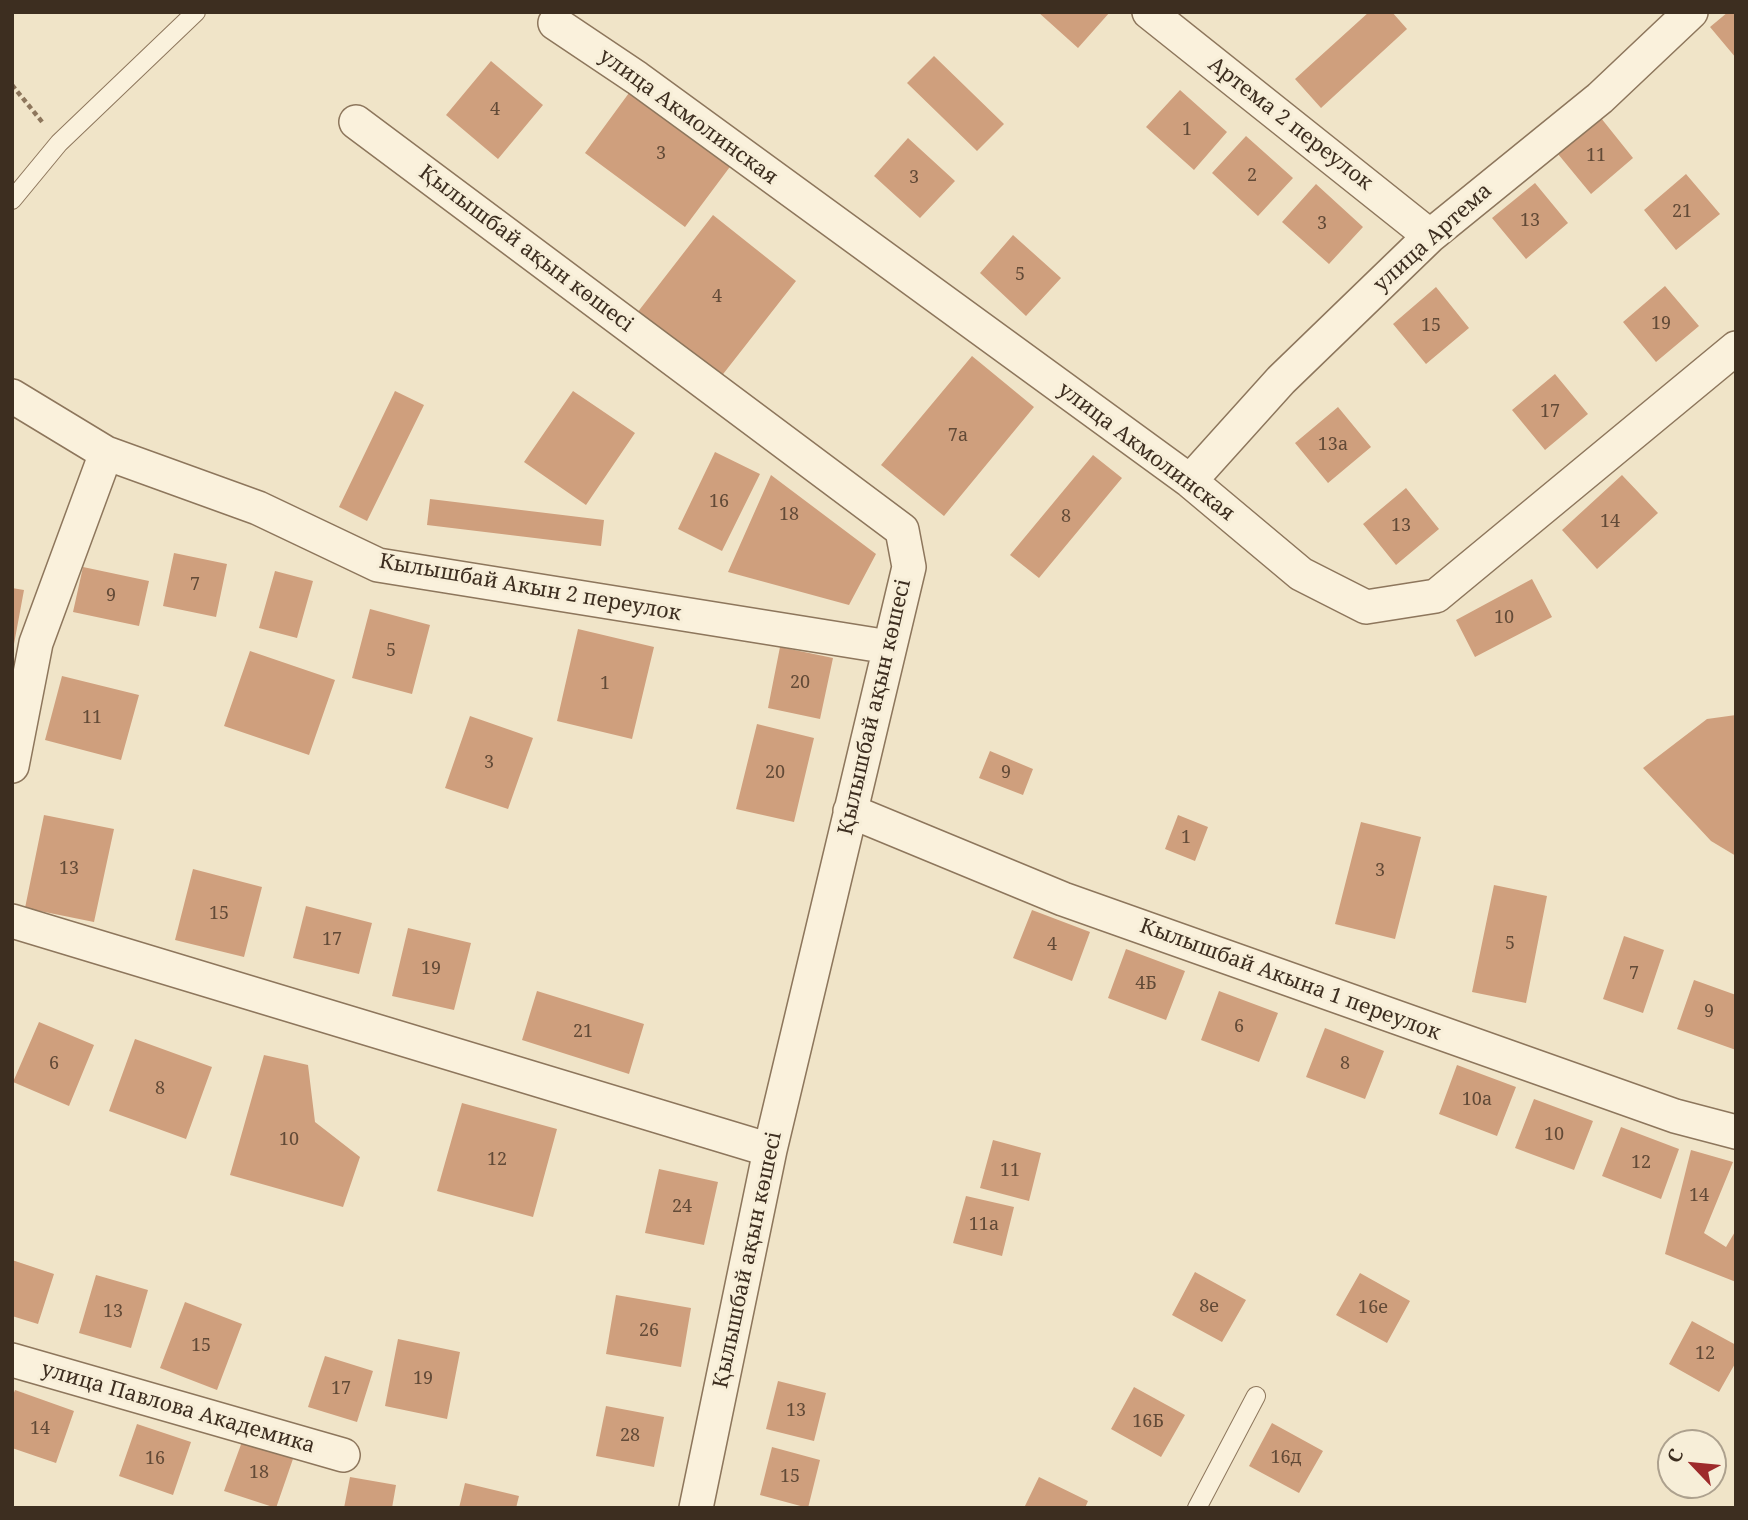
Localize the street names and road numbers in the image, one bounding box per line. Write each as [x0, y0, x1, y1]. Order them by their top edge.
street label: улица Акмолинская [594, 44, 782, 190]
street label: Артема 2 переулок [1203, 52, 1377, 196]
street label: Қылышбай ақын көшесі [414, 160, 638, 338]
street label: улица Артема [1369, 178, 1497, 298]
street label: улица Акмолинская [1053, 377, 1239, 527]
street label: Кылышбай Акын 2 переулок [377, 549, 683, 627]
street label: Қылышбай ақын көшесі [833, 577, 917, 837]
street label: Кылышбай Акына 1 переулок [1136, 914, 1444, 1046]
street label: Қылышбай ақын көшесі [708, 1129, 788, 1391]
street label: улица Павлова Академика [38, 1357, 318, 1459]

